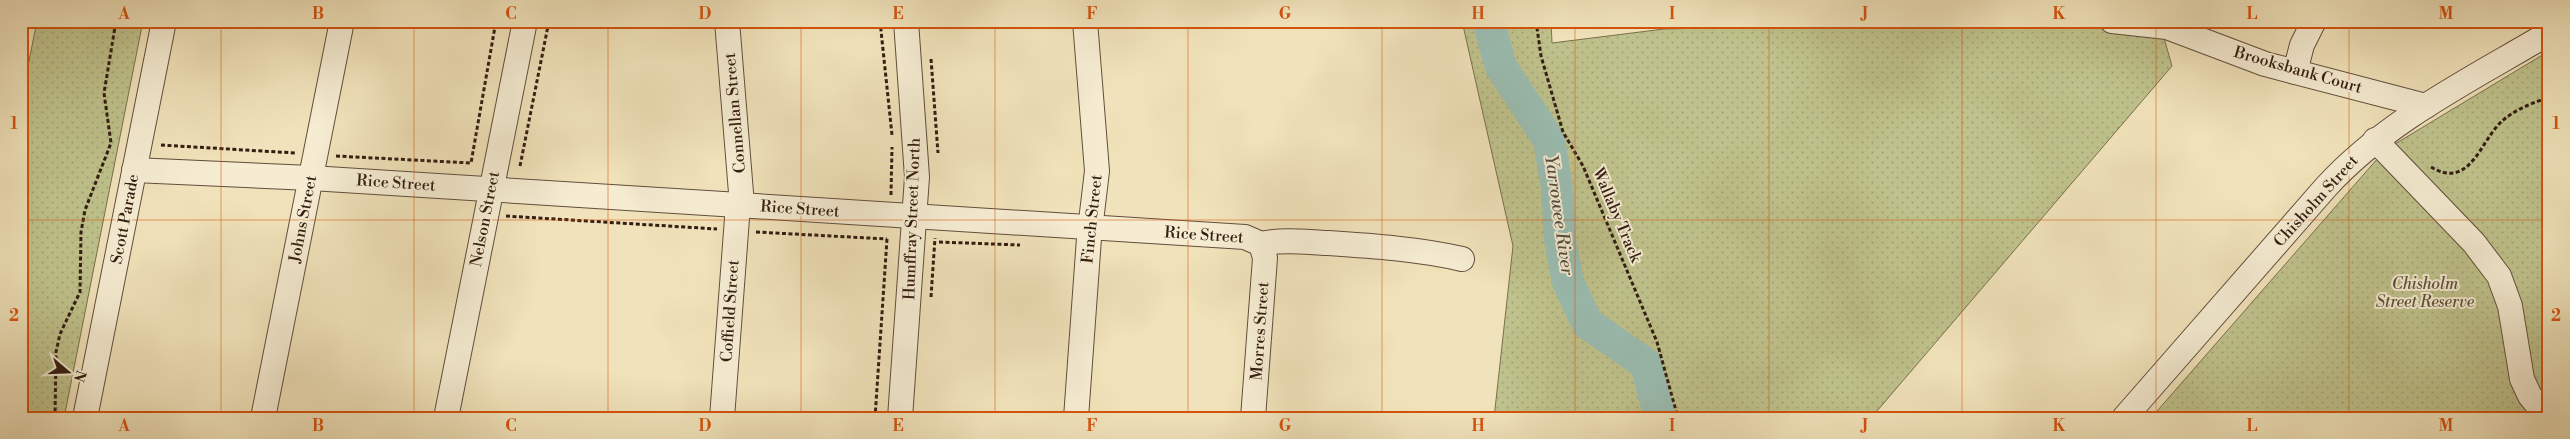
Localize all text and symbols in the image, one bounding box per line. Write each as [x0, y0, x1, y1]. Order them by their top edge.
text: A [117, 4, 130, 24]
text: B [312, 4, 324, 24]
text: C [505, 4, 517, 24]
text: D [699, 4, 712, 24]
text: E [892, 4, 904, 24]
text: F [1086, 4, 1098, 24]
text: G [1279, 4, 1292, 24]
text: H [1471, 4, 1485, 24]
text: I [1669, 4, 1675, 24]
text: J [1860, 4, 1868, 24]
text: K [2053, 4, 2067, 24]
text: L [2247, 4, 2258, 24]
text: M [2439, 4, 2454, 24]
street label: Brooksbank Court [2231, 42, 2365, 98]
street label: Connellan Street [720, 52, 750, 174]
text: 1 [10, 114, 18, 134]
text: 1 [2552, 114, 2560, 134]
street label: Humffray Street North [899, 137, 925, 300]
street label: Chisholm Street [2269, 151, 2363, 251]
water label: Yarrowee River [1539, 153, 1579, 277]
street label: Wallaby Track [1588, 164, 1647, 267]
street label: Nelson Street [466, 169, 504, 268]
street label: Rice Street [356, 170, 437, 196]
street label: Scott Parade [106, 172, 144, 266]
street label: Johns Street [285, 173, 321, 265]
street label: Finch Street [1077, 173, 1107, 265]
street label: Rice Street [760, 196, 841, 222]
street label: Rice Street [1164, 222, 1245, 248]
street label: Coffield Street [716, 259, 744, 363]
park label: Chisholm Street Reserve [2376, 274, 2475, 312]
street label: Morres Street [1247, 281, 1273, 381]
text: 2 [9, 306, 19, 326]
text: 2 [2551, 306, 2561, 326]
north arrow [42, 346, 92, 396]
text: N [69, 368, 90, 384]
text: A [117, 416, 130, 436]
text: B [312, 416, 324, 436]
text: C [505, 416, 517, 436]
text: D [699, 416, 712, 436]
text: E [892, 416, 904, 436]
text: F [1086, 416, 1098, 436]
text: G [1279, 416, 1292, 436]
text: H [1471, 416, 1485, 436]
text: I [1669, 416, 1675, 436]
text: J [1860, 416, 1868, 436]
text: K [2053, 416, 2067, 436]
text: L [2247, 416, 2258, 436]
text: M [2439, 416, 2454, 436]

